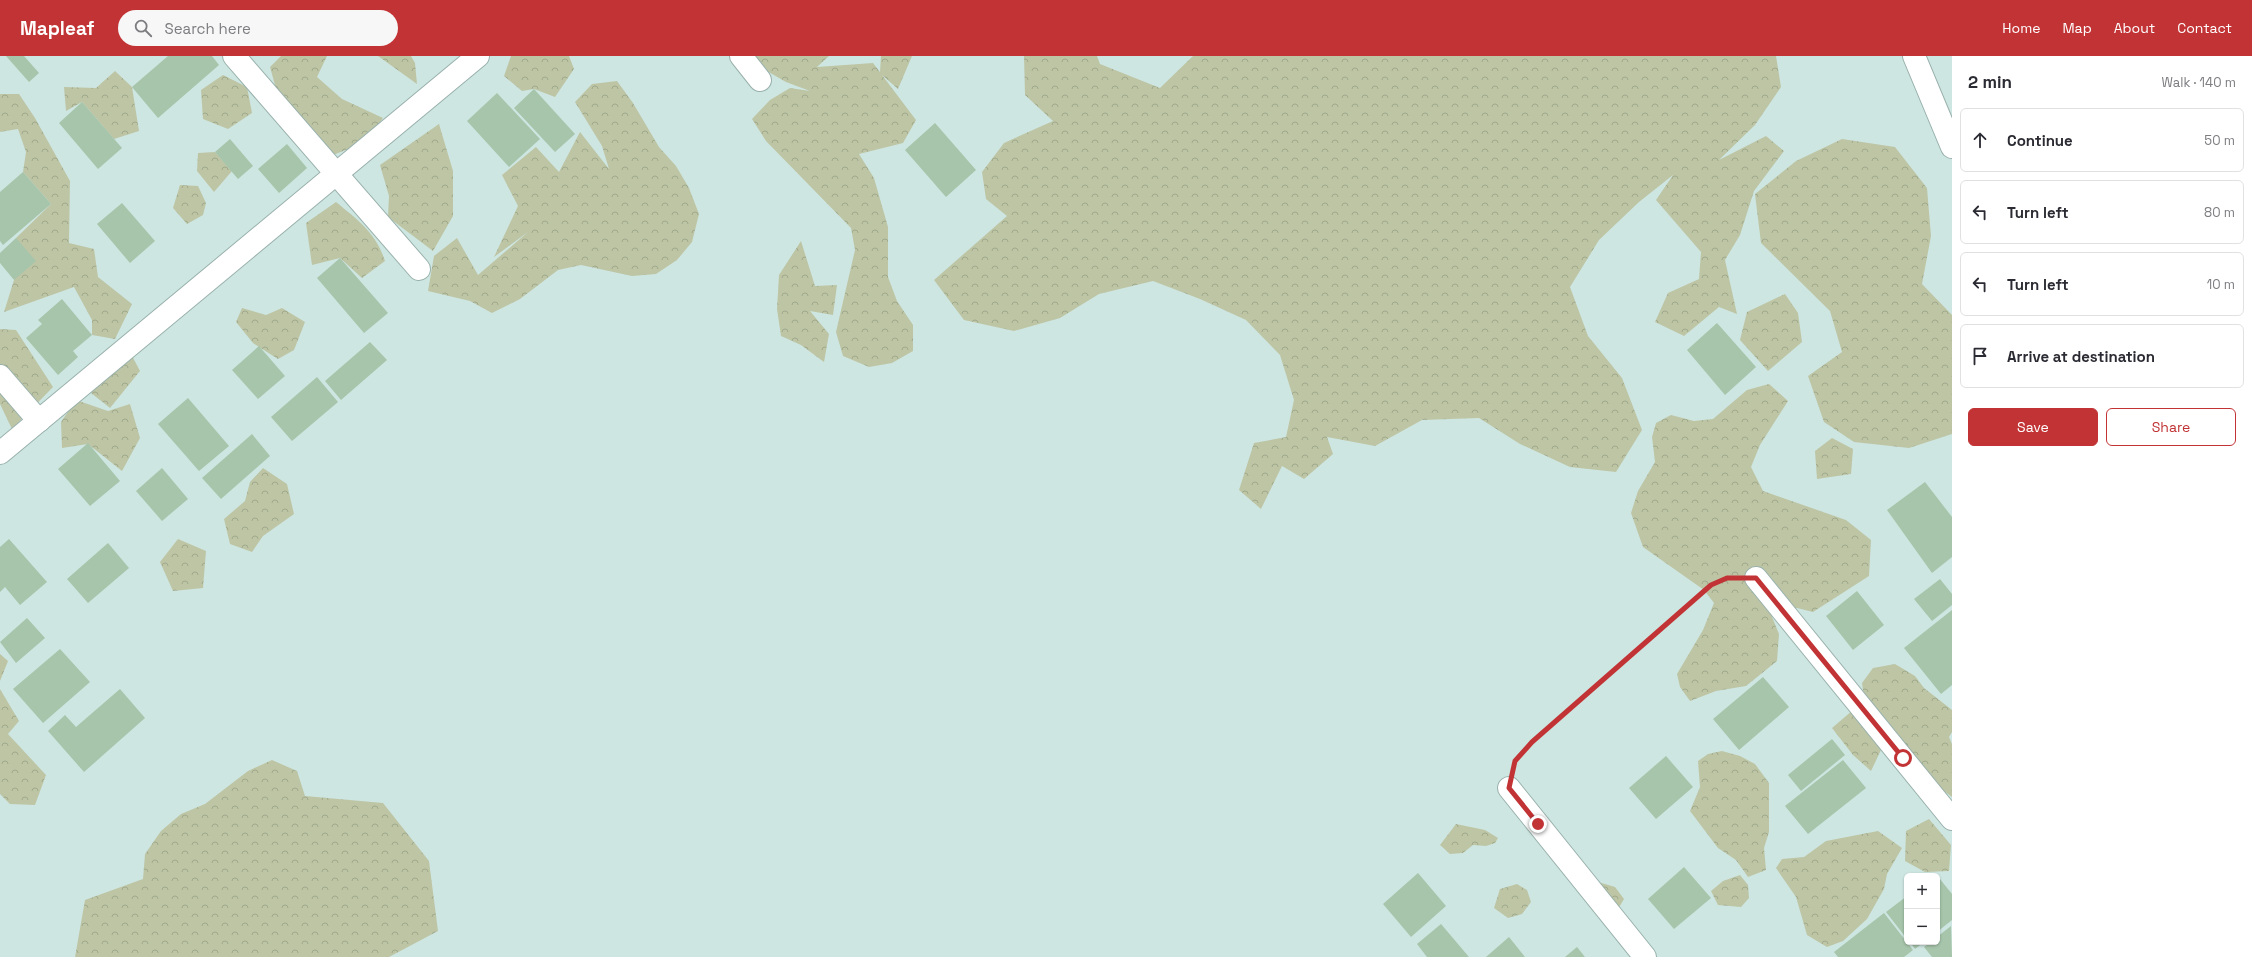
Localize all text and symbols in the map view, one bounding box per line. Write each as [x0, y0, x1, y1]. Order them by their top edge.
search box [118, 10, 398, 46]
text: Mapleaf [20, 16, 94, 41]
icon: search [132, 17, 154, 39]
text: Search here [164, 19, 251, 38]
text: Home [2002, 19, 2040, 37]
text: Map [2062, 19, 2092, 37]
text: About [2114, 19, 2155, 37]
text: Contact [2177, 19, 2232, 37]
text: 2 min [1968, 71, 2012, 93]
text: Walk · 140 m [2162, 74, 2236, 91]
icon: ahead [1969, 129, 1991, 151]
text: Continue [2007, 131, 2073, 150]
text: 50 m [2204, 132, 2235, 149]
icon: left [1969, 201, 1991, 223]
text: Turn left [2007, 203, 2069, 222]
text: 80 m [2204, 204, 2235, 221]
icon: left [1969, 273, 1991, 295]
text: Turn left [2007, 275, 2069, 294]
text: 10 m [2207, 276, 2235, 293]
icon: arrive [1969, 345, 1991, 367]
text: Arrive at destination [2007, 347, 2155, 366]
button: Save [1968, 408, 2098, 446]
button: Share [2106, 408, 2236, 446]
route start [1894, 749, 1912, 767]
route end [1529, 815, 1547, 833]
map controls [1904, 873, 1940, 945]
button: + [1904, 873, 1940, 909]
button: − [1904, 909, 1940, 945]

